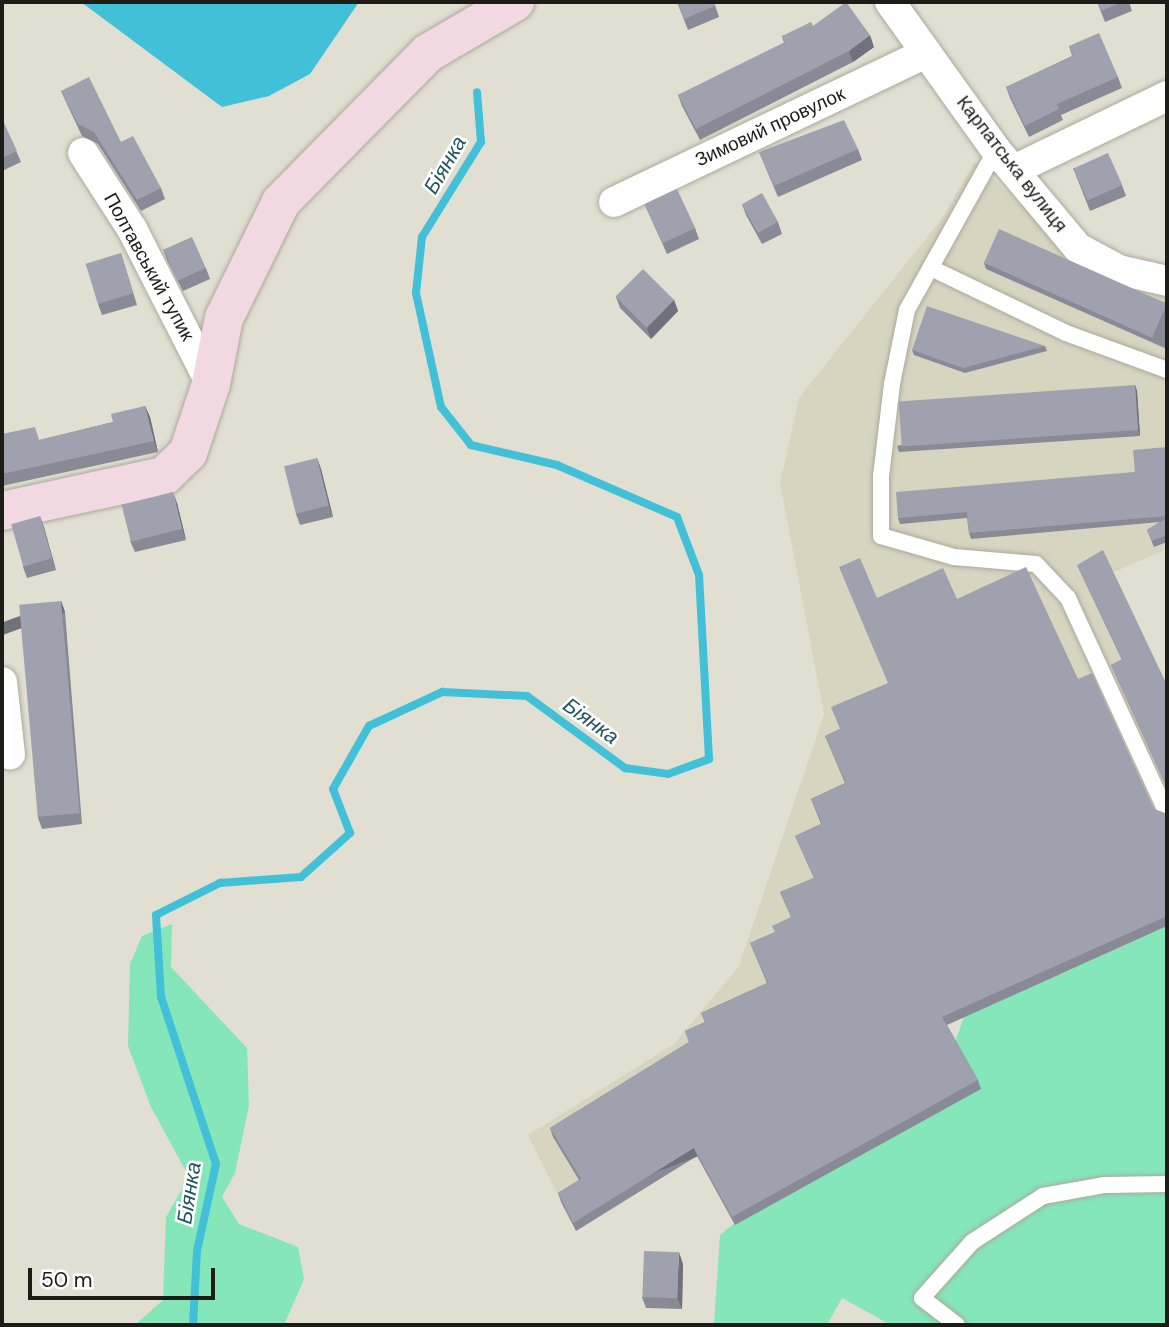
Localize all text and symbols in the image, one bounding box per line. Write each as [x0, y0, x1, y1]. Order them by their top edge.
street label: Зимовий провулок [692, 82, 848, 172]
street label: Карпатська вулиця [952, 91, 1072, 237]
water label: Біянка [418, 132, 472, 198]
street label: Полтавський тупик [99, 189, 199, 345]
water label: Біянка [558, 692, 624, 750]
water label: Біянка [172, 1160, 206, 1226]
scale bar [32, 1254, 219, 1298]
text: 50 m [41, 1266, 92, 1294]

